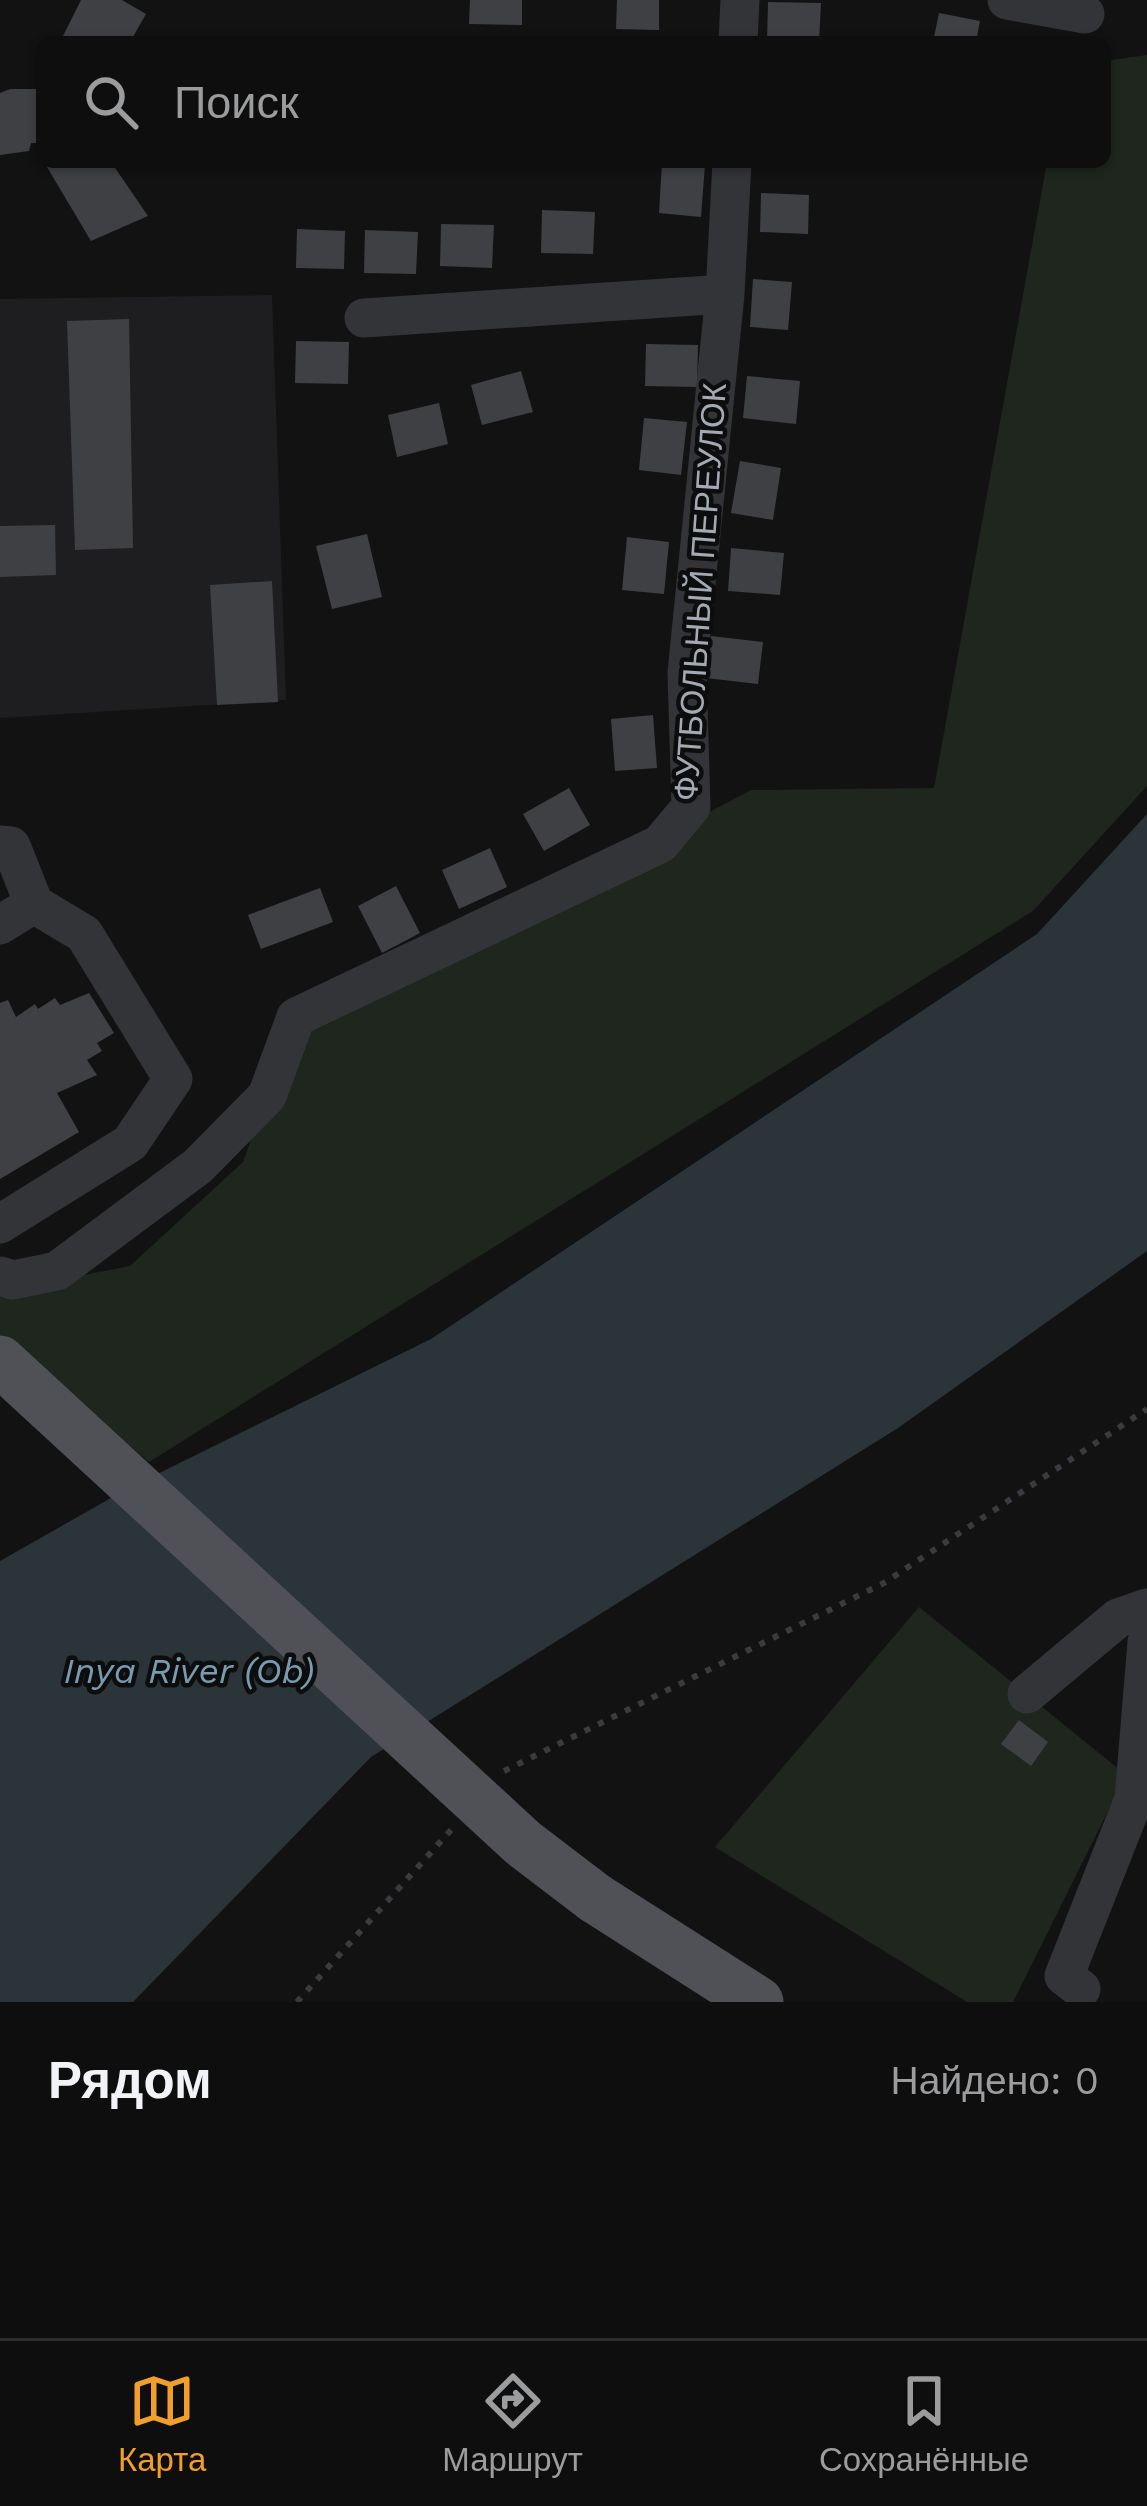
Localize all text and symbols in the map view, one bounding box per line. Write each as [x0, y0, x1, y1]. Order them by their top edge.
search box [36, 36, 1111, 168]
icon: search [78, 69, 144, 135]
text: Поиск [174, 76, 299, 129]
street label: ФУТБОЛЬНЫЙ ПЕРЕУЛОК [666, 381, 734, 802]
water label: Inya River (Ob) [64, 1650, 314, 1692]
text: Рядом [48, 2051, 212, 2110]
text: Найдено: 0 [891, 2058, 1099, 2103]
tab: Карта [118, 2368, 206, 2479]
tab: Маршрут [442, 2368, 583, 2479]
tab: Сохранённые [819, 2368, 1029, 2479]

